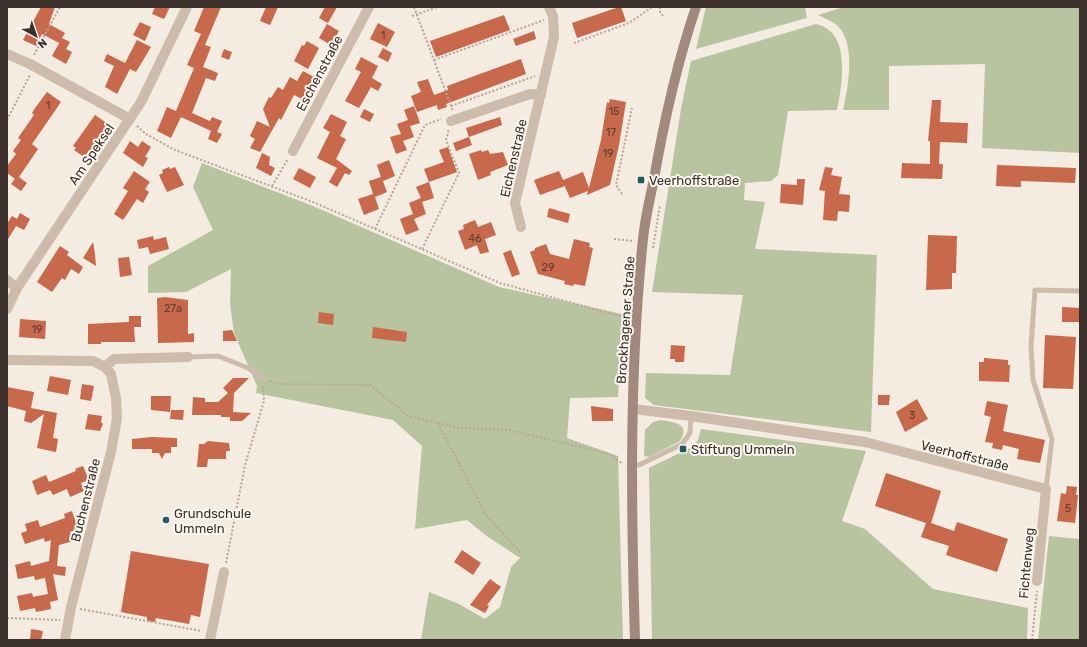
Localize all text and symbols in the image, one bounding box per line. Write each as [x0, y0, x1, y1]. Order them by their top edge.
north arrow [16, 16, 56, 56]
house number: 1 [381, 29, 385, 42]
street label: Eschenstraße [293, 33, 346, 114]
text: N [35, 36, 49, 51]
house number: 1 [46, 99, 50, 112]
house number: 15 [608, 105, 620, 118]
street label: Eichenstraße [497, 117, 530, 199]
street label: Am Speksel [66, 121, 117, 188]
house number: 17 [606, 126, 617, 139]
house number: 19 [602, 147, 614, 160]
place label: Veerhoffstraße [649, 173, 739, 188]
marker: Veerhoffstraße [636, 175, 646, 185]
house number: 46 [468, 232, 482, 245]
street label: Brockhagener Straße [614, 256, 638, 385]
house number: 29 [542, 261, 554, 274]
house number: 27a [164, 302, 182, 315]
house number: 19 [31, 323, 43, 336]
house number: 3 [909, 409, 916, 422]
street label: Veerhoffstraße [919, 437, 1010, 474]
place label: Stiftung Ummeln [691, 442, 795, 458]
marker: Stiftung Ummeln [678, 444, 688, 454]
street label: Buchenstraße [68, 457, 103, 543]
house number: 5 [1065, 502, 1072, 515]
place label: Grundschule Ummeln [174, 506, 251, 536]
marker: Grundschule Ummeln [161, 515, 171, 525]
street label: Fichtenweg [1016, 527, 1038, 599]

